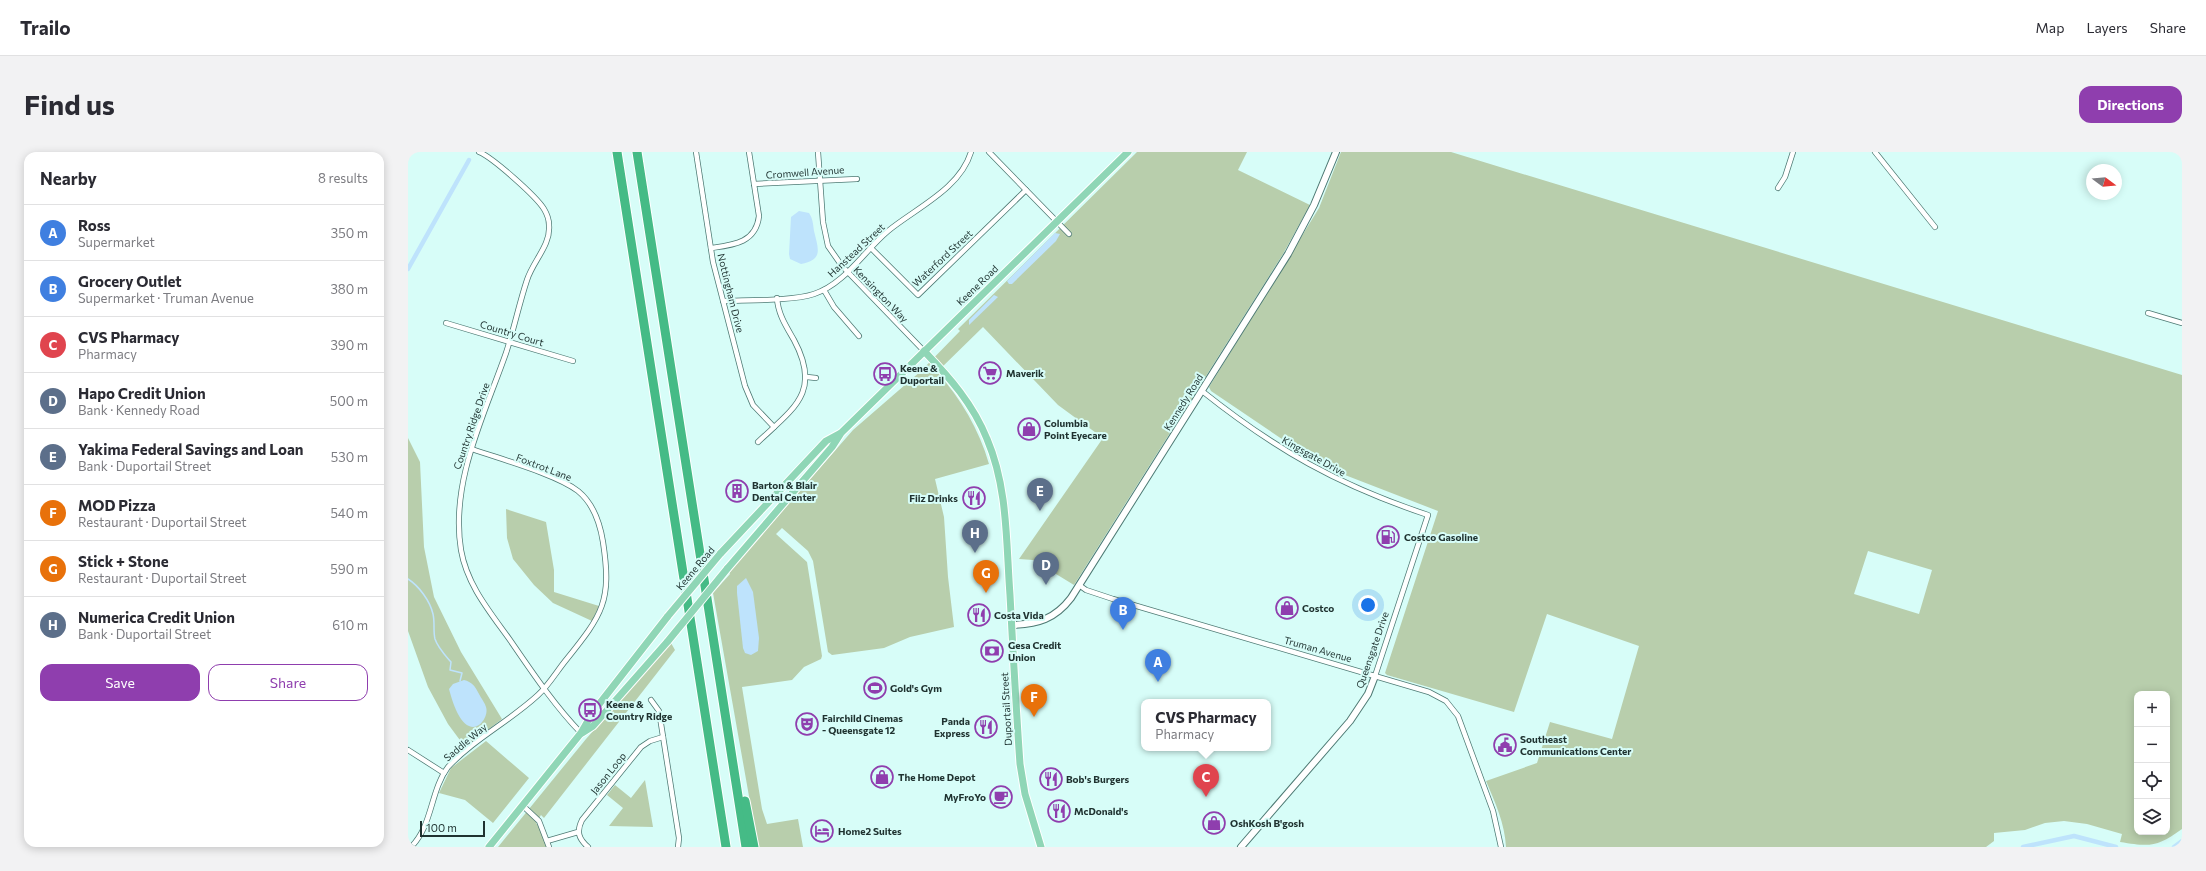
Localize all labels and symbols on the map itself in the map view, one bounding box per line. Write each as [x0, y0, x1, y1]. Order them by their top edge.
street label: Cromwell Avenue [765, 163, 845, 181]
north arrow [2086, 164, 2122, 200]
street label: Hanstead Street [825, 221, 887, 279]
street label: Waterford Street [910, 227, 974, 289]
street label: Nottingham Drive [715, 252, 747, 334]
street label: Keene Road [954, 262, 1000, 308]
street label: Kensington Way [851, 263, 911, 325]
street label: Country Court [479, 318, 545, 348]
supermarket icon: Maverik [977, 360, 1003, 386]
bus stop icon: Keene & Duportail [872, 361, 898, 387]
place label: Keene & Duportail [900, 362, 944, 386]
place label: Maverik [1006, 367, 1044, 379]
street label: Kennedy Road [1161, 371, 1205, 433]
street label: Country Ridge Drive [451, 381, 491, 471]
shop icon: Columbia Point Eyecare [1016, 416, 1042, 442]
place label: Columbia Point Eyecare [1044, 417, 1107, 441]
street label: Kingsgate Drive [1280, 434, 1348, 478]
street label: Foxtrot Lane [515, 451, 573, 483]
building icon: Barton & Blair Dental Center [724, 478, 750, 504]
pin: E [1027, 478, 1053, 511]
place label: Barton & Blair Dental Center [752, 479, 817, 503]
restaurant icon: Fiiz Drinks [961, 485, 987, 511]
place label: Fiiz Drinks [909, 492, 958, 504]
pin: H [962, 520, 988, 553]
fuel station icon: Costco Gasoline [1375, 524, 1401, 550]
place label: Costco Gasoline [1404, 531, 1478, 543]
street label: Keene Road [673, 544, 717, 592]
pin: D [1033, 552, 1059, 585]
pin: G [973, 560, 999, 593]
shop icon: Costco [1274, 595, 1300, 621]
your location [1358, 595, 1378, 615]
pin: B [1110, 597, 1136, 630]
restaurant icon: Costa Vida [966, 602, 992, 628]
place label: Costco [1302, 602, 1334, 614]
place label: Costa Vida [994, 609, 1044, 621]
street label: Queensgate Drive [1353, 610, 1391, 690]
street label: Truman Avenue [1283, 634, 1353, 664]
bank icon: Gesa Credit Union [979, 638, 1005, 664]
place label: Gesa Credit Union [1008, 639, 1061, 663]
pin: A [1145, 649, 1171, 682]
street label: Duportail Street [998, 672, 1014, 746]
sports icon: Gold's Gym [862, 675, 888, 701]
place label: Gold's Gym [890, 682, 942, 694]
pin: F [1021, 684, 1047, 717]
bus stop icon: Keene & Country Ridge [577, 697, 603, 723]
place label: Keene & Country Ridge [606, 698, 672, 722]
theatre icon: Fairchild Cinemas - Queensgate 12 [794, 711, 820, 737]
place label: Fairchild Cinemas - Queensgate 12 [822, 712, 903, 736]
restaurant icon: Panda Express [973, 714, 999, 740]
place label: Panda Express [934, 715, 970, 739]
street label: Saddle Way [441, 721, 489, 763]
public building icon: Southeast Communications Center [1492, 732, 1518, 758]
place label: Southeast Communications Center [1520, 733, 1631, 757]
street label: Jason Loop [588, 750, 628, 796]
shop icon: The Home Depot [869, 764, 895, 790]
pin: C [1193, 764, 1219, 797]
restaurant icon: Bob's Burgers [1038, 766, 1064, 792]
place label: The Home Depot [898, 771, 975, 783]
place label: Bob's Burgers [1066, 773, 1129, 785]
cafe icon: MyFroYo [988, 784, 1014, 810]
place label: MyFroYo [944, 791, 986, 803]
restaurant icon: McDonald's [1046, 798, 1072, 824]
place label: McDonald's [1074, 805, 1129, 817]
shop icon: OshKosh B'gosh [1201, 810, 1227, 836]
place label: OshKosh B'gosh [1230, 817, 1304, 829]
hotel icon: Home2 Suites [809, 818, 835, 844]
scale bar [420, 819, 485, 838]
place label: Home2 Suites [838, 825, 902, 837]

